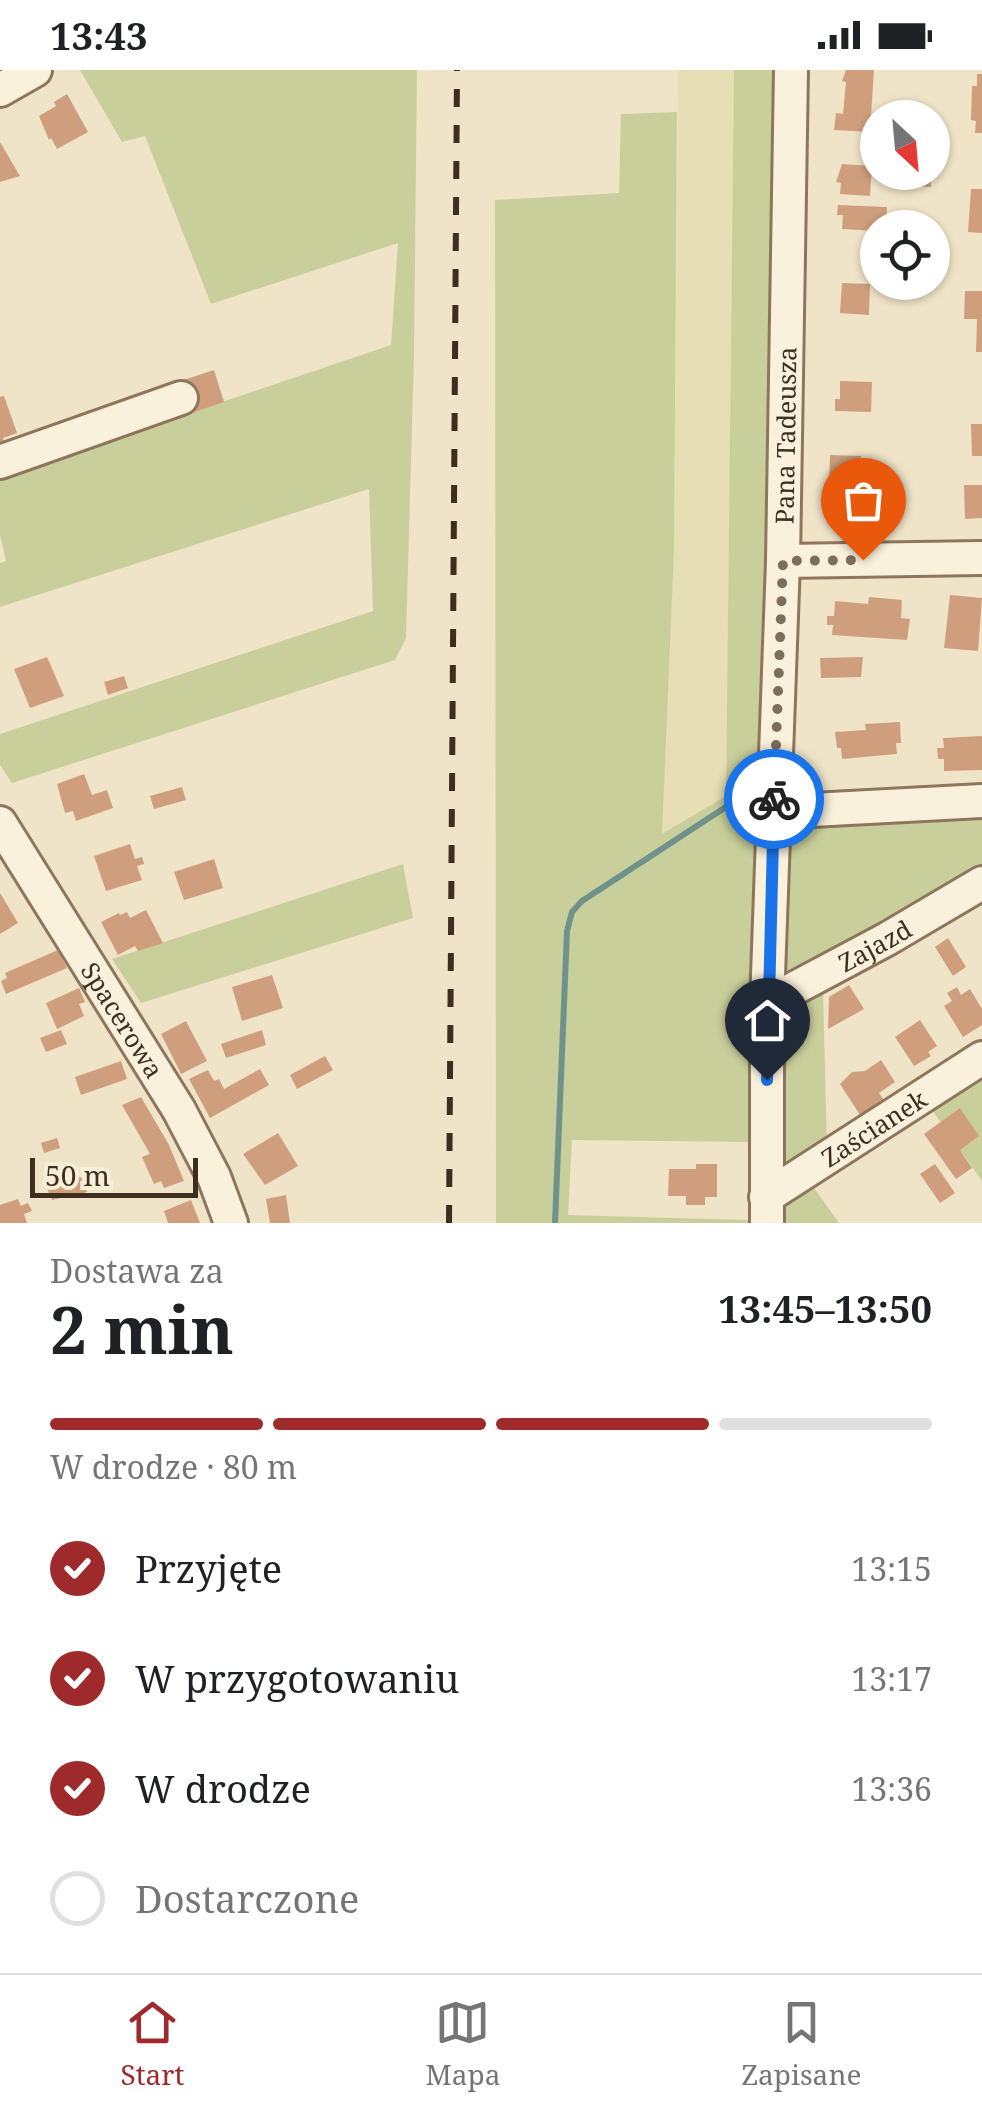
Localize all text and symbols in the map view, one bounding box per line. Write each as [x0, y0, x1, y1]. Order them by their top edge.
text: 13:43 [50, 9, 147, 61]
north arrow [860, 100, 950, 190]
map controls [860, 100, 950, 300]
button: locate [860, 210, 950, 300]
street label: Pana Tadeusza [767, 346, 803, 524]
pin [821, 458, 906, 561]
icon: bag [836, 473, 891, 528]
courier [724, 749, 824, 849]
icon: bike [747, 772, 802, 827]
street label: Zajazd [832, 912, 917, 979]
street label: Spacerowa [74, 955, 172, 1084]
pin [725, 978, 810, 1081]
icon: home [740, 993, 795, 1048]
street label: Zaścianek [815, 1081, 933, 1174]
scale bar [30, 1153, 198, 1198]
text: 50 m [45, 1156, 110, 1194]
text: Dostawa za [50, 1249, 224, 1292]
text: 13:45–13:50 [718, 1282, 932, 1334]
text: 2 min [50, 1285, 234, 1373]
text: W drodze · 80 m [50, 1445, 297, 1488]
icon: check [50, 1541, 105, 1596]
text: Przyjęte [135, 1542, 282, 1594]
text: 13:15 [851, 1547, 932, 1590]
icon: check [50, 1651, 105, 1706]
text: W przygotowaniu [135, 1652, 459, 1704]
text: 13:17 [851, 1657, 932, 1700]
icon: check [50, 1761, 105, 1816]
text: W drodze [135, 1762, 311, 1814]
text: 13:36 [851, 1767, 932, 1810]
text: Dostarczone [135, 1872, 359, 1924]
tab: Start [121, 1995, 184, 2093]
tab: Mapa [425, 1995, 500, 2093]
tab: Zapisane [742, 1995, 861, 2093]

